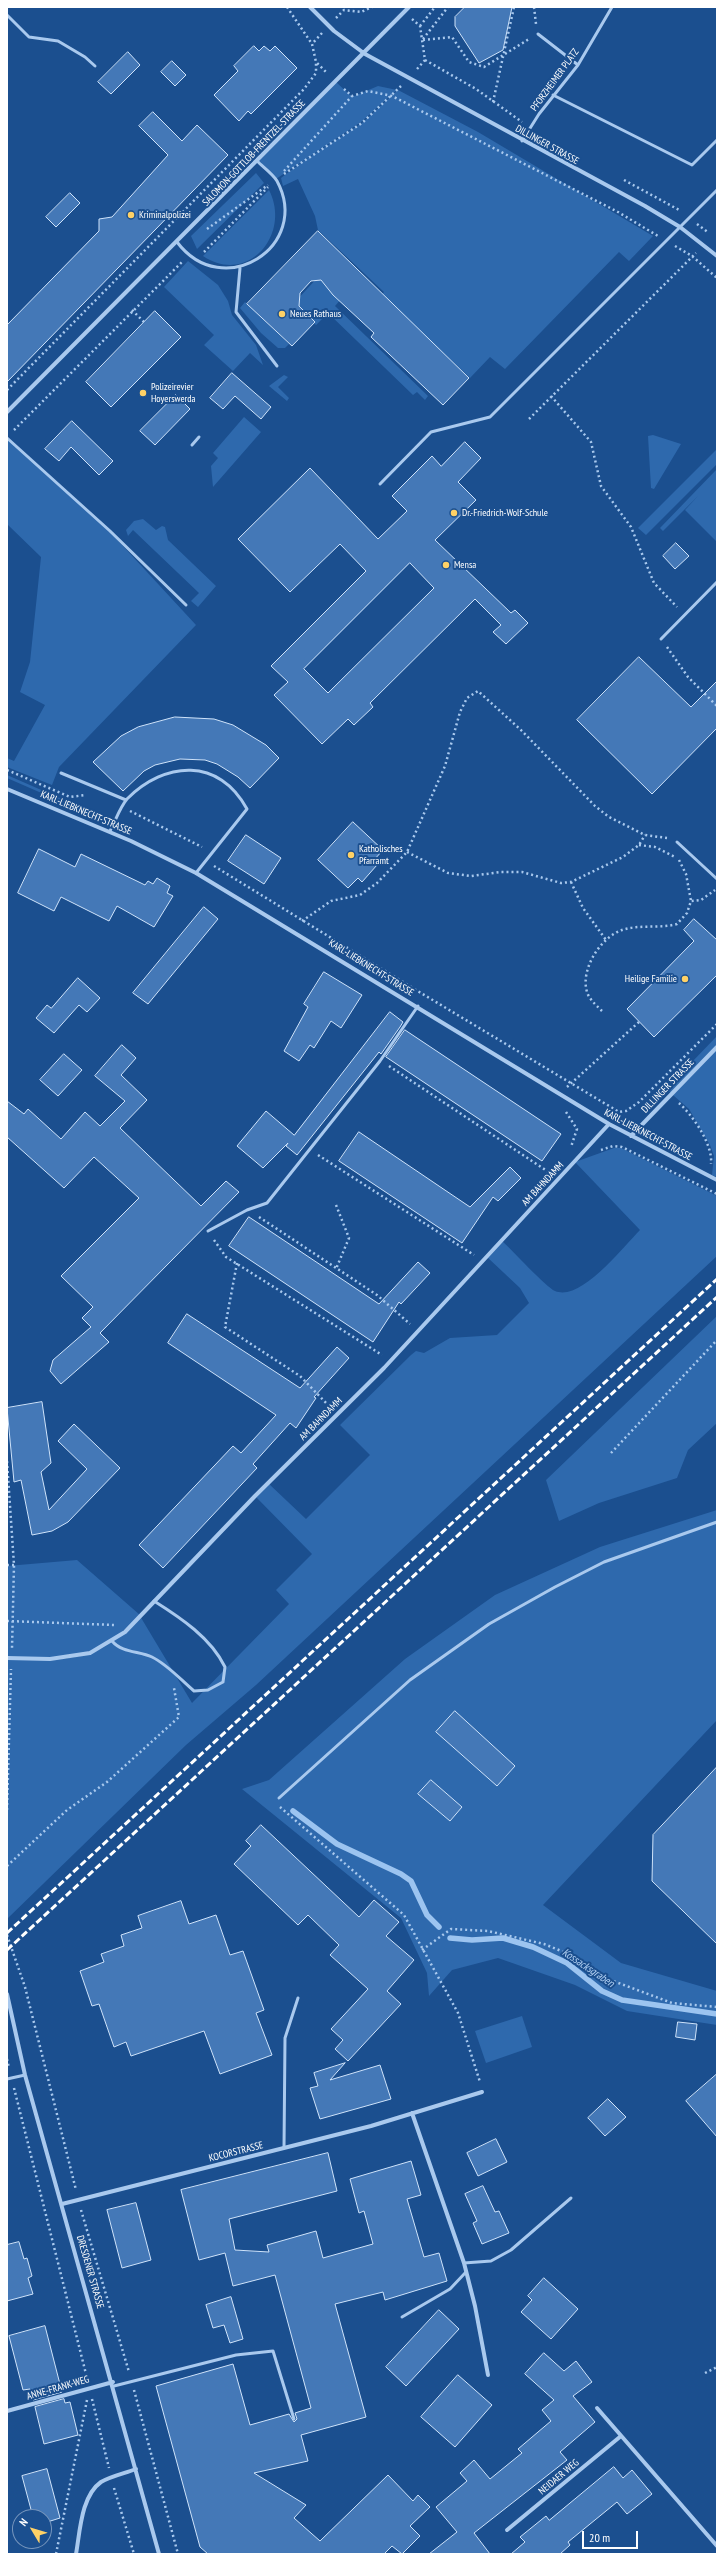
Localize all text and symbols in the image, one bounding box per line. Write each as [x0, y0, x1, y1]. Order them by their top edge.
street label: PFORZHEIMER PLATZ [528, 46, 582, 114]
street label: SALOMON-GOTTLOB-FRENTZEL-STRASSE [200, 97, 308, 209]
street label: DILLINGER STRASSE [513, 123, 581, 167]
place label: Kriminalpolizei [139, 209, 191, 221]
marker: Kriminalpolizei [126, 210, 136, 220]
place label: Neues Rathaus [290, 308, 341, 320]
marker: Neues Rathaus [277, 309, 287, 319]
place label: Polizeirevier Hoyerswerda [151, 381, 196, 404]
marker: Polizeirevier Hoyerswerda [138, 388, 148, 398]
place label: Dr.-Friedrich-Wolf-Schule [462, 507, 548, 519]
marker: Dr.-Friedrich-Wolf-Schule [449, 508, 459, 518]
place label: Mensa [454, 559, 476, 571]
marker: Mensa [441, 560, 451, 570]
street label: KARL-LIEBKNECHT-STRASSE [39, 788, 133, 838]
place label: Katholisches Pfarramt [359, 843, 403, 866]
marker: Katholisches Pfarramt [346, 850, 356, 860]
street label: KARL-LIEBKNECHT-STRASSE [326, 937, 416, 999]
place label: Heilige Familie [625, 973, 677, 985]
marker: Heilige Familie [680, 974, 690, 984]
street label: DILLINGER STRASSE [639, 1056, 697, 1116]
street label: KARL-LIEBKNECHT-STRASSE [602, 1107, 694, 1163]
street label: AM BAHNDAMM [520, 1159, 566, 1209]
street label: AM BAHNDAMM [297, 1395, 345, 1443]
water label: Kossacksgraben [560, 1946, 616, 1990]
street label: KOCORSTRASSE [207, 2139, 265, 2165]
street label: DRESDENER STRASSE [74, 2234, 106, 2310]
street label: ANNE-FRANK-WEG [25, 2373, 91, 2403]
street label: NEIDAER WEG [536, 2457, 582, 2497]
north arrow [12, 2509, 52, 2549]
text: N [16, 2516, 31, 2529]
scale bar [584, 2523, 640, 2549]
text: 20 m [589, 2530, 610, 2545]

